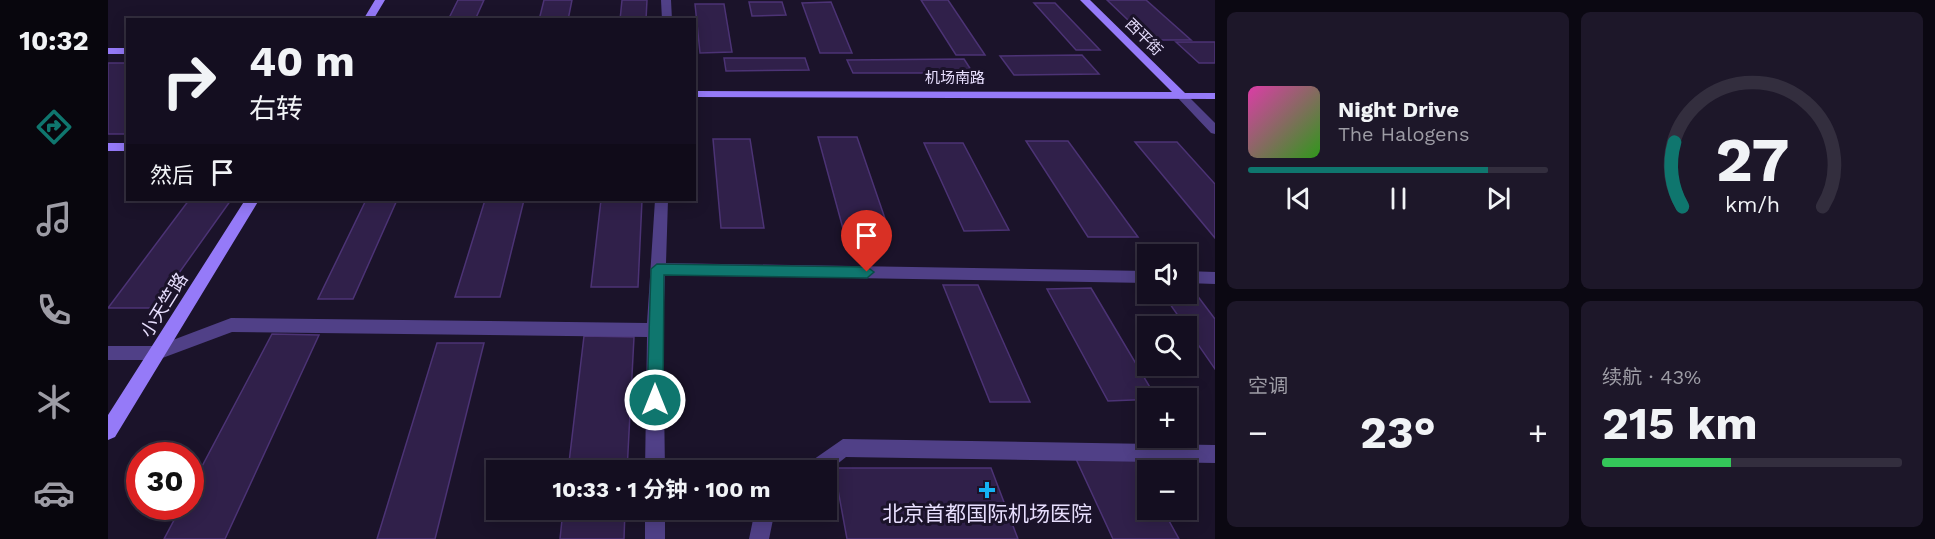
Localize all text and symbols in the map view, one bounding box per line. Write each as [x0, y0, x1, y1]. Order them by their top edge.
street label: 西平街 [1122, 15, 1166, 59]
text: 10:32 [19, 25, 89, 57]
text: 40 m [249, 37, 355, 86]
icon: right [150, 42, 228, 120]
street label: 机场南路 [925, 69, 985, 87]
text: 右转 [249, 93, 303, 125]
text: Night Drive [1338, 97, 1459, 122]
icon: directions [33, 106, 75, 148]
text: The Halogens [1338, 122, 1470, 146]
text: 27 [1715, 124, 1789, 197]
icon: arrive [206, 156, 239, 189]
text: 然后 [150, 163, 194, 188]
icon: previous [1282, 182, 1315, 215]
icon: pause [1382, 182, 1415, 215]
icon: next [1482, 182, 1515, 215]
text: km/h [1724, 193, 1780, 218]
icon: music [33, 198, 75, 240]
pin [841, 210, 892, 272]
icon: arrive [850, 219, 883, 252]
map controls [1137, 244, 1197, 520]
button: sound [1137, 244, 1197, 304]
street label: 小天竺路 [136, 269, 192, 341]
icon: phone [33, 289, 75, 331]
button: search [1137, 316, 1197, 376]
text: 续航 · 43% [1602, 365, 1701, 389]
position arrow [623, 368, 687, 432]
text: 空调 [1248, 374, 1288, 398]
icon: climate [33, 381, 75, 423]
button: + [1137, 388, 1197, 448]
text: 215 km [1602, 397, 1758, 450]
text: 23° [1360, 406, 1436, 459]
text: − [1248, 413, 1268, 452]
text: + [1528, 413, 1548, 452]
speed limit sign: 30 [126, 442, 204, 520]
button: − [1137, 460, 1197, 520]
icon: car [33, 472, 75, 514]
text: 10:33 · 1 分钟 · 100 m [553, 477, 770, 502]
marker: 北京首都国际机场医院 [978, 481, 996, 499]
place label: 北京首都国际机场医院 [882, 501, 1092, 526]

